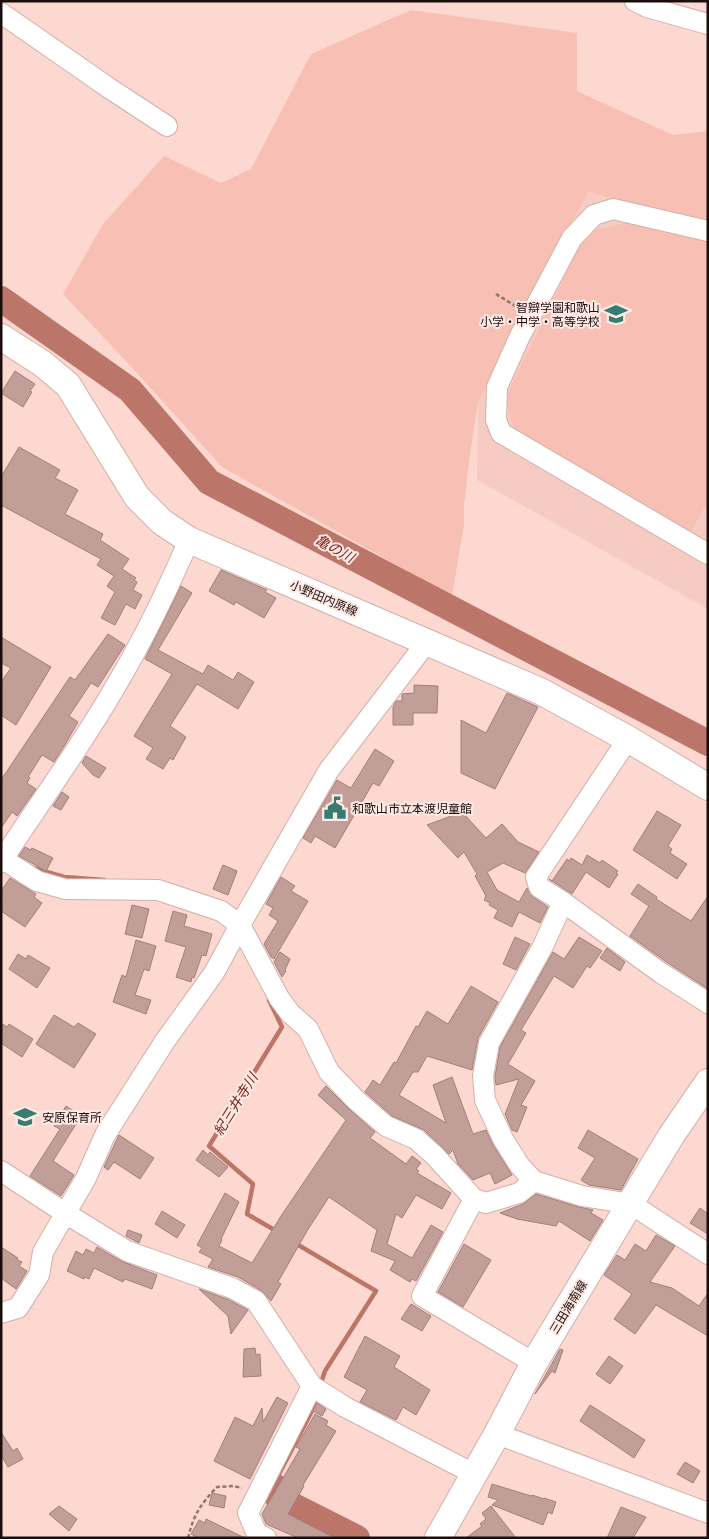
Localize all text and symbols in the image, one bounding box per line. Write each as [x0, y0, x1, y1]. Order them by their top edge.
place label: 智辯学園和歌山 小学・中学・高等学校 [480, 299, 600, 330]
school or university icon: 智辯学園和歌山 小学・中学・高等学校 [603, 301, 629, 327]
water label: 亀の川 [312, 530, 360, 567]
street label: 小野田内原線 [288, 576, 360, 620]
public building icon: 和歌山市立本渡児童館 [322, 795, 348, 821]
place label: 和歌山市立本渡児童館 [352, 800, 472, 817]
water label: 紀三井寺川 [208, 1068, 263, 1139]
school or university icon: 安原保育所 [12, 1104, 38, 1130]
place label: 安原保育所 [42, 1109, 102, 1126]
street label: 三田海南線 [545, 1277, 591, 1337]

